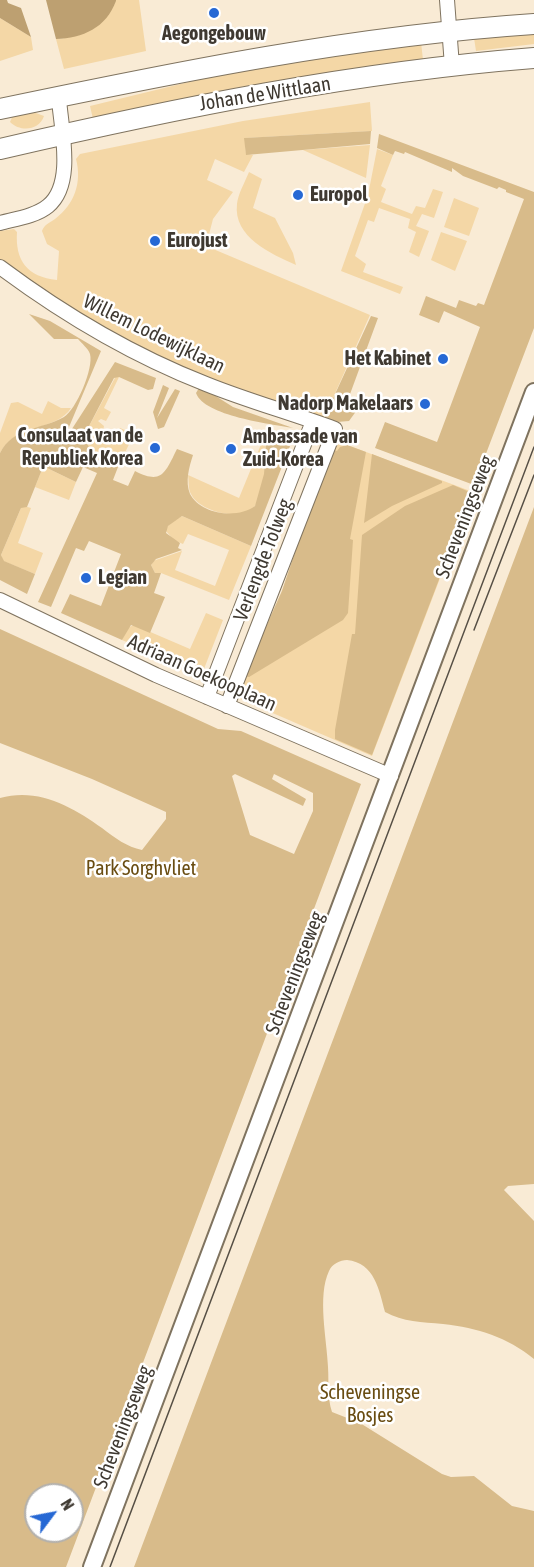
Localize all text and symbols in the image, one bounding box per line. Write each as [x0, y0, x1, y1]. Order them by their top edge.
marker: Aegongebouw [207, 6, 221, 20]
place label: Aegongebouw [162, 22, 266, 46]
street label: Johan de Wittlaan [198, 72, 332, 116]
place label: Europol [310, 183, 368, 207]
marker: Europol [291, 188, 305, 202]
place label: Eurojust [167, 229, 228, 253]
marker: Eurojust [148, 234, 162, 248]
street label: Willem Lodewijklaan [79, 289, 229, 379]
place label: Het Kabinet [344, 347, 431, 371]
marker: Het Kabinet [436, 352, 450, 366]
place label: Nadorp Makelaars [278, 392, 413, 416]
marker: Nadorp Makelaars [418, 397, 432, 411]
place label: Consulaat van de Republiek Korea [17, 424, 143, 471]
place label: Ambassade van Zuid-Korea [243, 425, 358, 472]
marker: Consulaat van de Republiek Korea [148, 441, 162, 455]
marker: Ambassade van Zuid-Korea [224, 442, 238, 456]
street label: Scheveningseweg [431, 452, 499, 582]
street label: Verlengde Tolweg [229, 495, 297, 625]
place label: Legian [98, 566, 147, 590]
marker: Legian [79, 571, 93, 585]
street label: Adriaan Goekooplaan [124, 629, 280, 717]
park label: Park Sorghvliet [86, 857, 196, 881]
street label: Scheveningseweg [261, 908, 329, 1038]
street label: Scheveningseweg [89, 1362, 157, 1492]
park label: Scheveningse Bosjes [320, 1381, 420, 1428]
north arrow [24, 1483, 84, 1543]
text: N [57, 1496, 78, 1513]

